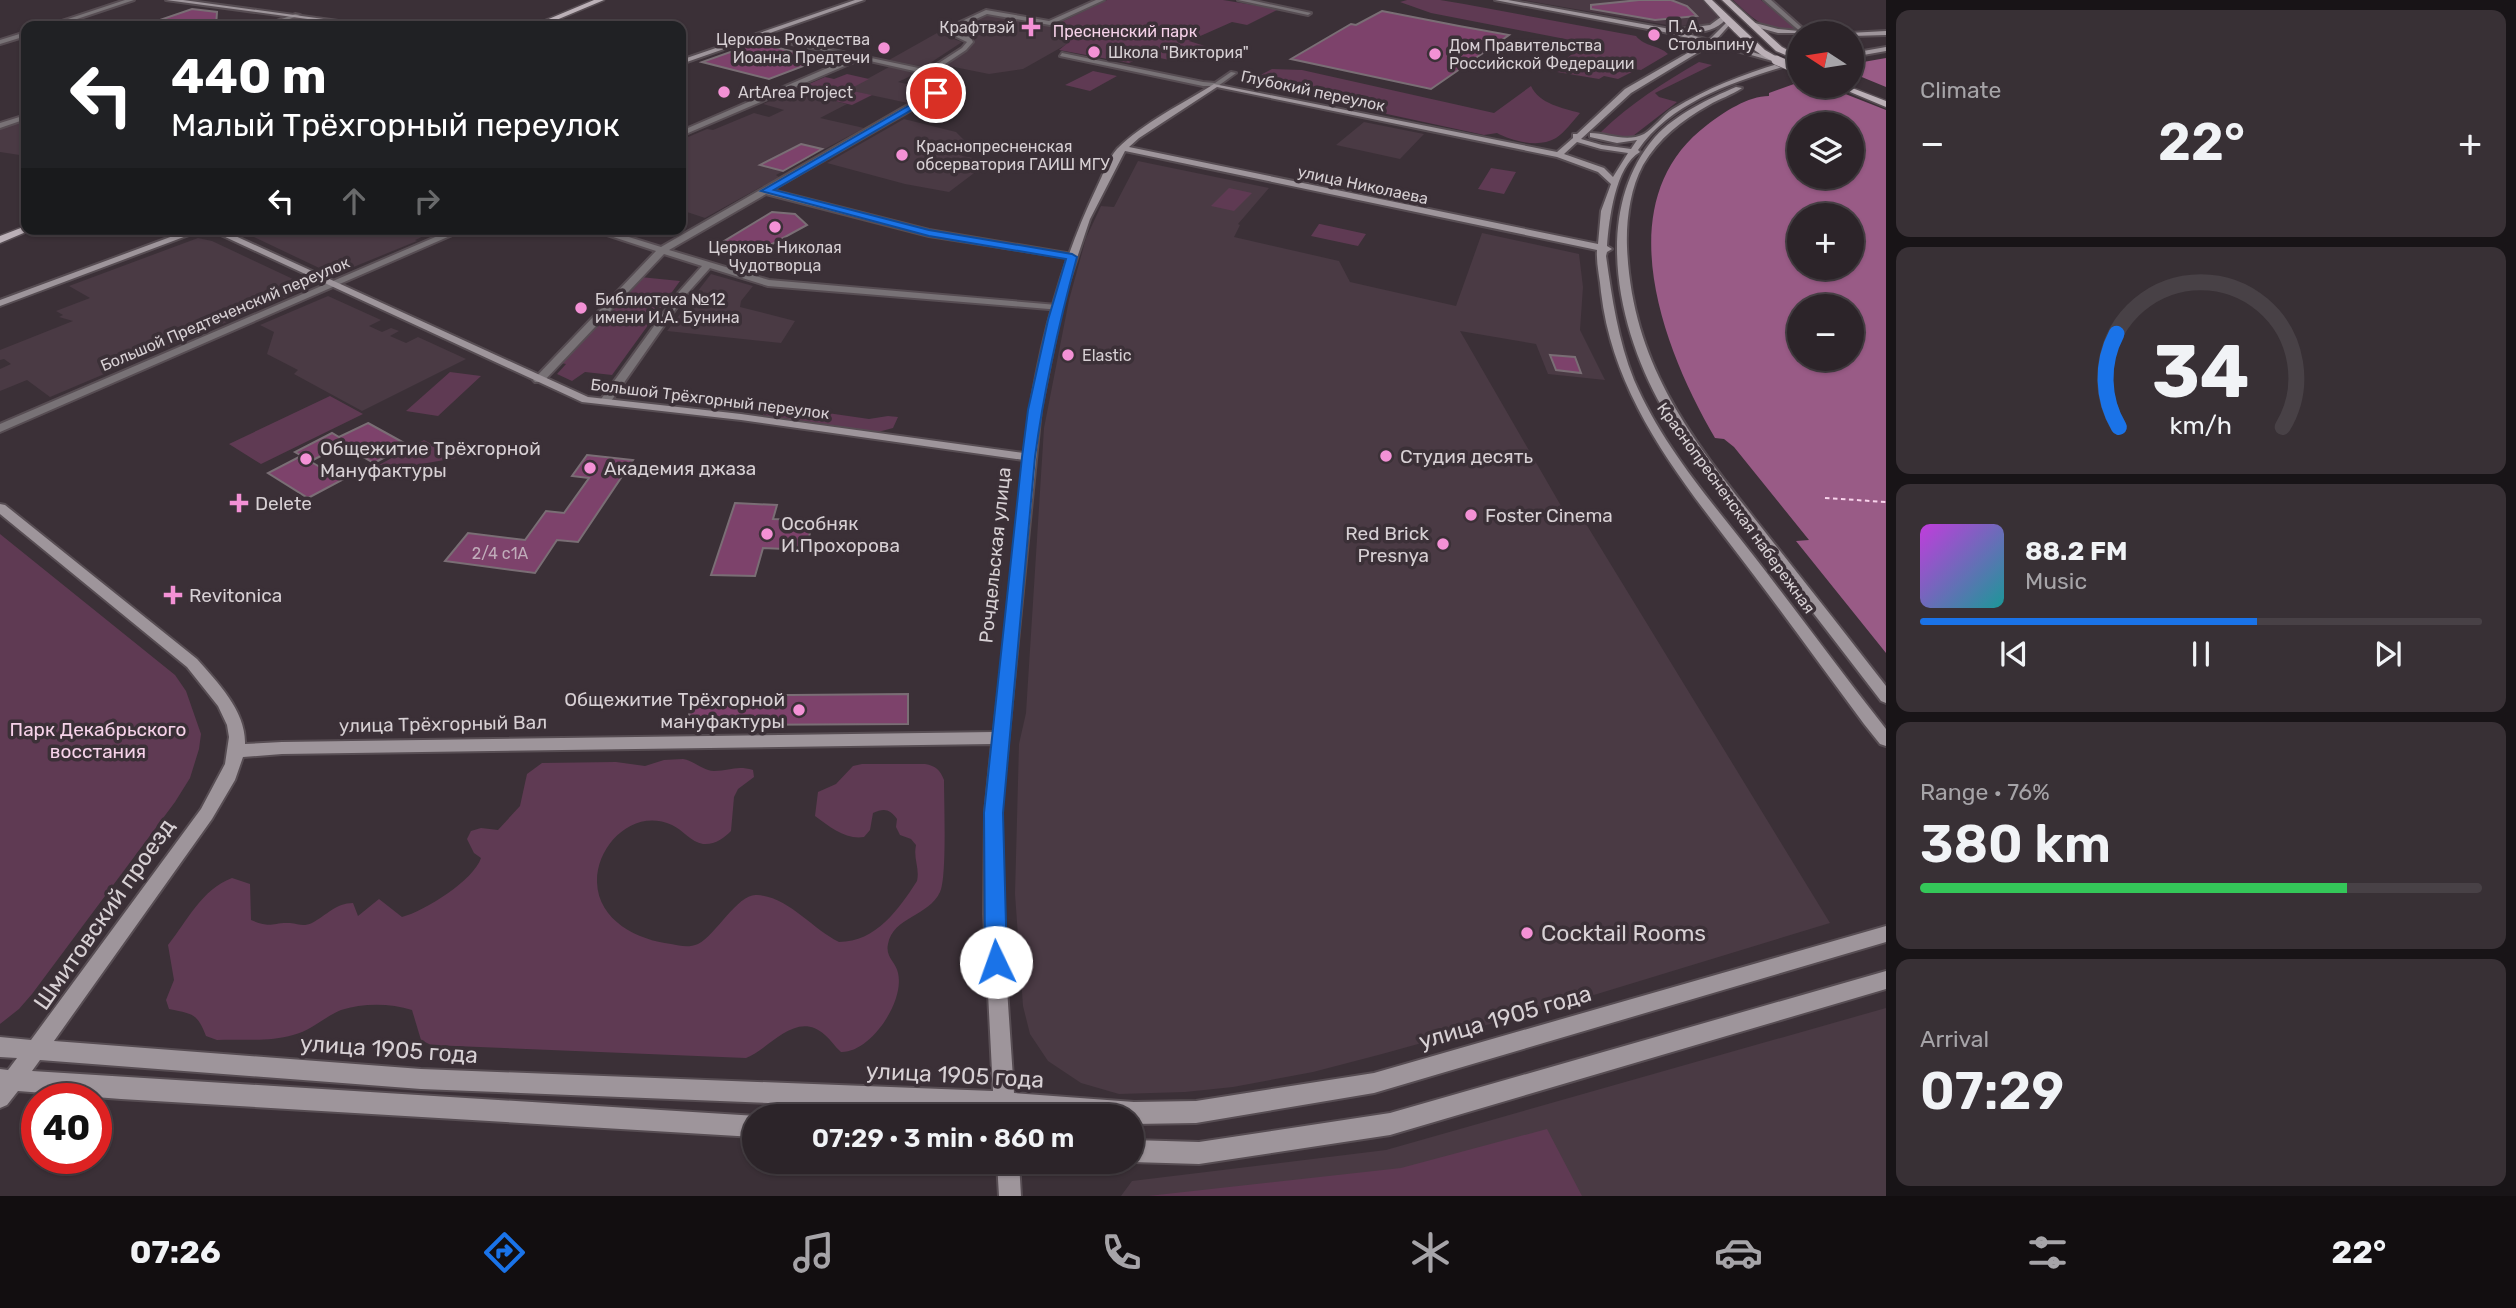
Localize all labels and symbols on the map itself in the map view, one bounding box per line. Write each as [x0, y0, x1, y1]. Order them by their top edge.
marker: Крафтвэй [1021, 17, 1041, 37]
place label: П. А. Столыпину [1668, 17, 1754, 54]
place label: Крафтвэй [939, 18, 1015, 37]
north arrow [1787, 21, 1864, 98]
park label: Пресненский парк [1053, 22, 1198, 41]
marker: П. А. Столыпину [1646, 27, 1662, 43]
place label: Церковь Рождества Иоанна Предтечи [716, 30, 870, 67]
place label: Дом Правительства Российской Федерации [1449, 36, 1634, 73]
marker: Церковь Рождества Иоанна Предтечи [876, 40, 892, 56]
place label: Школа "Виктория" [1108, 43, 1249, 62]
marker: Школа "Виктория" [1086, 44, 1102, 60]
marker: Дом Правительства Российской Федерации [1427, 46, 1443, 62]
pin [906, 63, 966, 123]
street label: Глубокий переулок [1239, 66, 1387, 116]
place label: ArtArea Project [738, 83, 853, 102]
marker: ArtArea Project [716, 84, 732, 100]
place label: Краснопресненская обсерватория ГАИШ МГУ [916, 137, 1110, 174]
marker: Краснопресненская обсерватория ГАИШ МГУ [894, 147, 910, 163]
street label: улица Николаева [1296, 162, 1430, 208]
marker: Церковь Николая Чудотворца [767, 219, 783, 235]
place label: Церковь Николая Чудотворца [708, 238, 842, 275]
street label: Большой Предтеченский переулок [98, 253, 353, 375]
place label: Библиотека №12 имени И.А. Бунина [595, 290, 740, 327]
marker: Библиотека №12 имени И.А. Бунина [573, 300, 589, 316]
place label: Elastic [1082, 346, 1132, 365]
marker: Elastic [1060, 347, 1076, 363]
street label: Большой Трёхгорный переулок [589, 375, 831, 423]
street label: Краснопресненская набережная [1653, 399, 1819, 617]
place label: Общежитие Трёхгорной Мануфактуры [320, 437, 541, 482]
place label: Студия десять [1400, 445, 1533, 468]
marker: Студия десять [1378, 448, 1394, 464]
marker: Общежитие Трёхгорной Мануфактуры [298, 451, 314, 467]
place label: Академия джаза [604, 457, 756, 480]
marker: Академия джаза [582, 460, 598, 476]
street label: Рочдельская улица [974, 466, 1016, 644]
place label: Delete [255, 492, 312, 515]
marker: Delete [229, 493, 249, 513]
place label: Foster Cinema [1485, 504, 1613, 527]
marker: Foster Cinema [1463, 507, 1479, 523]
place label: Особняк И.Прохорова [781, 512, 900, 557]
place label: Red Brick Presnya [1345, 522, 1429, 567]
marker: Особняк И.Прохорова [759, 526, 775, 542]
marker: Red Brick Presnya [1435, 536, 1451, 552]
house number: 2/4 с1А [472, 544, 529, 563]
place label: Revitonica [189, 584, 282, 607]
marker: Revitonica [163, 585, 183, 605]
place label: Общежитие Трёхгорной мануфактуры [564, 688, 785, 733]
marker: Общежитие Трёхгорной мануфактуры [791, 702, 807, 718]
street label: улица Трёхгорный Вал [339, 711, 547, 737]
park label: Парк Декабрьского восстания [10, 718, 186, 763]
street label: Шмитовский проезд [27, 813, 181, 1015]
place label: Cocktail Rooms [1541, 919, 1706, 947]
position arrow [959, 925, 1033, 999]
marker: Cocktail Rooms [1519, 925, 1535, 941]
street label: улица 1905 года [1415, 979, 1595, 1055]
street label: улица 1905 года [299, 1029, 479, 1069]
street label: улица 1905 года [865, 1056, 1045, 1094]
speed limit sign: 40 [21, 1083, 112, 1174]

